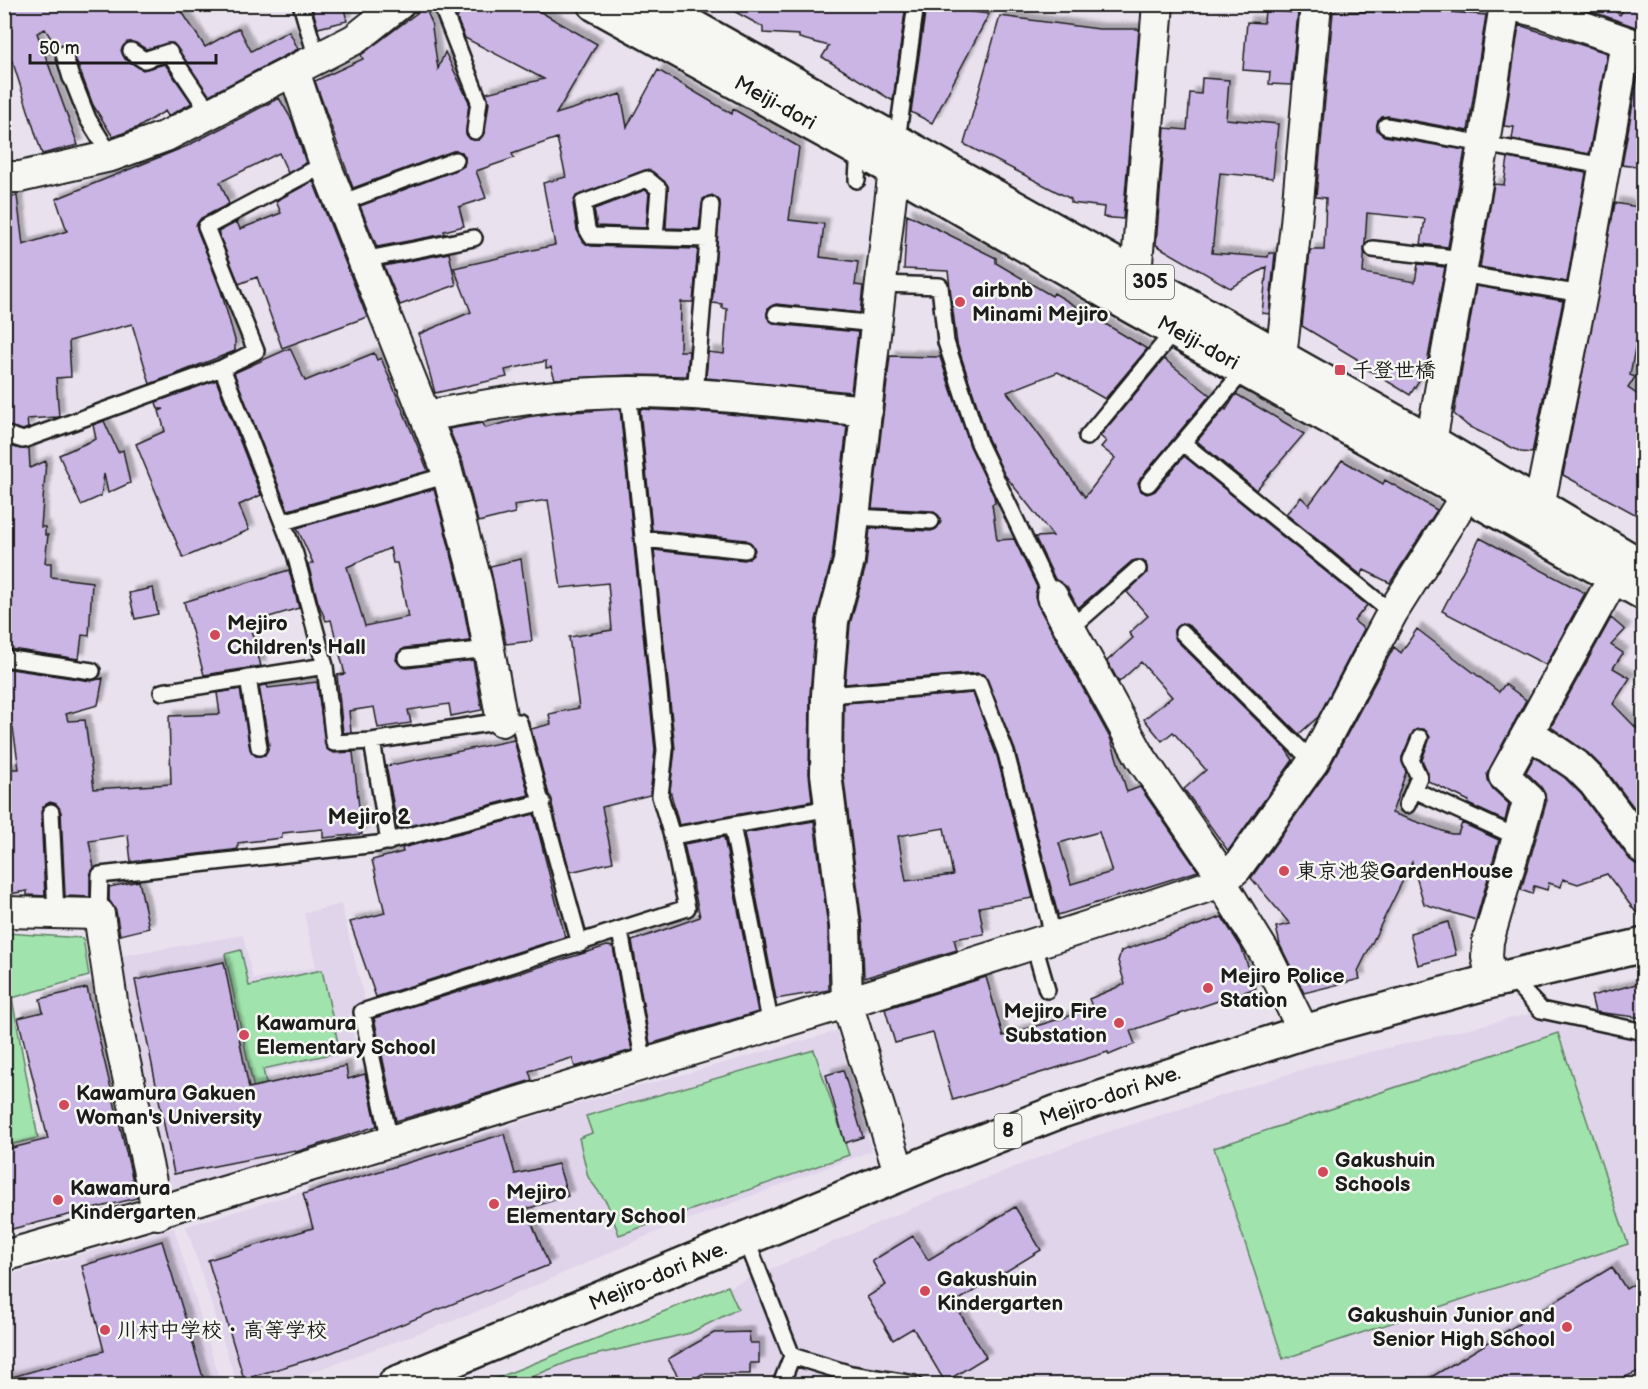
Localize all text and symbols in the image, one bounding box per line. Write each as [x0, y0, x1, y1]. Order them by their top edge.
scale bar [30, 27, 216, 65]
text: 50 m [39, 38, 80, 59]
street label: Meiji-dori [730, 70, 820, 136]
road number: 305 [1126, 265, 1174, 299]
place label: airbnb Minami Mejiro [972, 278, 1109, 327]
marker: airbnb Minami Mejiro [953, 295, 967, 309]
street label: Meiji-dori [1153, 310, 1243, 376]
place label: 千登世橋 [1352, 358, 1436, 383]
marker: 千登世橋 [1333, 363, 1347, 377]
place label: Mejiro Children's Hall [227, 611, 366, 660]
marker: Mejiro Children's Hall [208, 628, 222, 642]
district label: Mejiro 2 [328, 804, 410, 831]
place label: 東京池袋GardenHouse [1296, 859, 1513, 884]
marker: 東京池袋GardenHouse [1277, 864, 1291, 878]
place label: Mejiro Police Station [1220, 964, 1345, 1013]
marker: Mejiro Police Station [1201, 981, 1215, 995]
place label: Mejiro Fire Substation [1003, 999, 1107, 1048]
place label: Kawamura Elementary School [256, 1011, 436, 1060]
marker: Mejiro Fire Substation [1112, 1016, 1126, 1030]
marker: Kawamura Elementary School [237, 1028, 251, 1042]
street label: Mejiro-dori Ave. [1036, 1060, 1184, 1132]
place label: Kawamura Gakuen Woman's University [76, 1081, 262, 1130]
marker: Kawamura Gakuen Woman's University [57, 1098, 71, 1112]
road number: 8 [994, 1114, 1022, 1148]
place label: Gakushuin Schools [1335, 1148, 1435, 1197]
marker: Gakushuin Schools [1316, 1165, 1330, 1179]
place label: Kawamura Kindergarten [70, 1176, 196, 1225]
place label: Mejiro Elementary School [506, 1180, 686, 1229]
marker: Kawamura Kindergarten [51, 1193, 65, 1207]
marker: Mejiro Elementary School [487, 1197, 501, 1211]
street label: Mejiro-dori Ave. [585, 1236, 731, 1316]
place label: Gakushuin Kindergarten [937, 1267, 1063, 1316]
marker: Gakushuin Kindergarten [918, 1284, 932, 1298]
place label: Gakushuin Junior and Senior High School [1347, 1303, 1555, 1352]
place label: 川村中学校・高等学校 [117, 1318, 327, 1343]
marker: Gakushuin Junior and Senior High School [1560, 1320, 1574, 1334]
marker: 川村中学校・高等学校 [98, 1323, 112, 1337]

